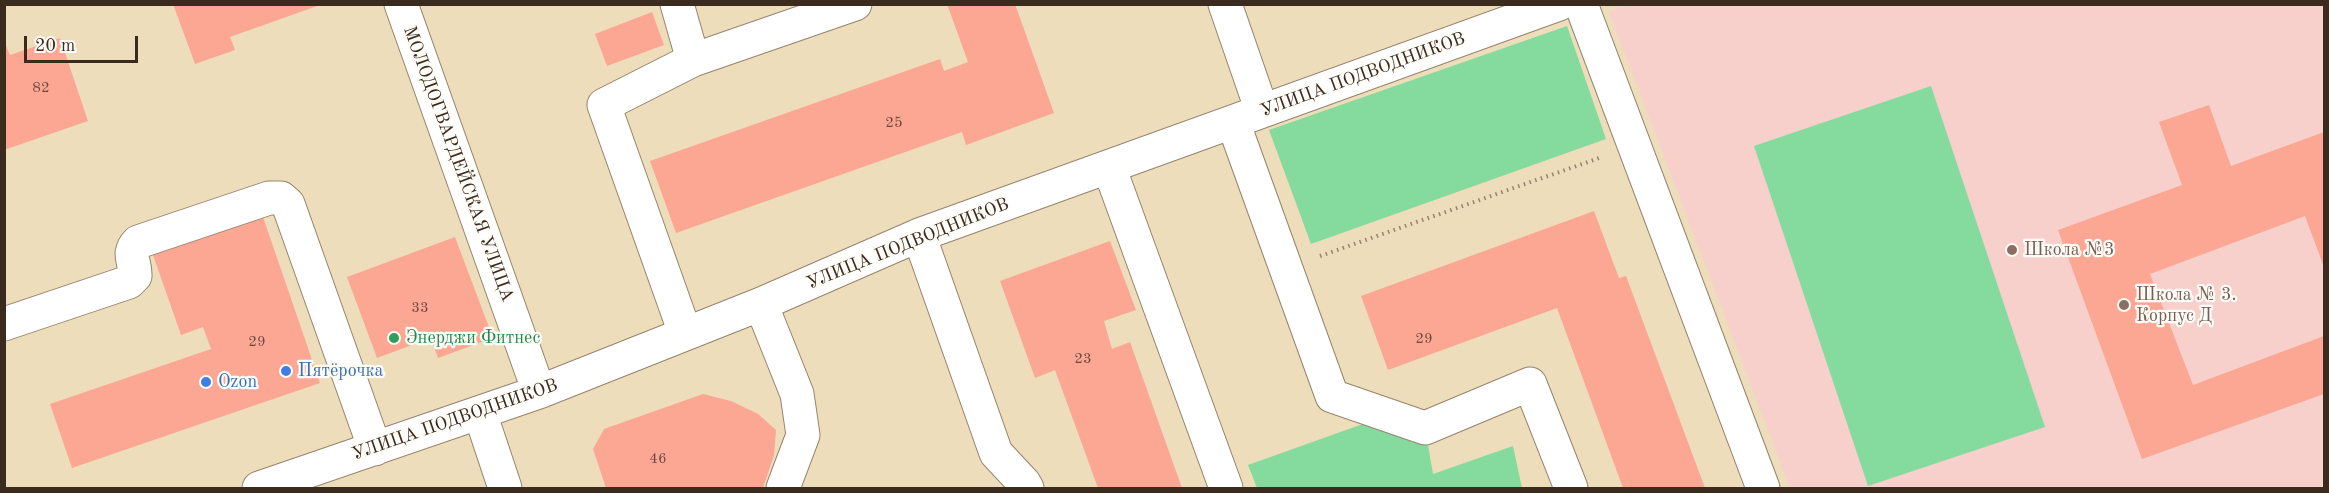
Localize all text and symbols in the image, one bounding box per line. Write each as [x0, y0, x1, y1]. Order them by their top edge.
street label: МОЛОДОГВАРДЕЙСКАЯ УЛИЦА [398, 23, 518, 305]
scale bar [27, 24, 141, 62]
street label: УЛИЦА ПОДВОДНИКОВ [1258, 28, 1468, 122]
text: 20 m [35, 37, 75, 55]
house number: 82 [32, 79, 50, 97]
house number: 25 [885, 114, 903, 132]
street label: УЛИЦА ПОДВОДНИКОВ [804, 193, 1012, 295]
place label: Школа №3 [2024, 239, 2114, 261]
marker: Школа №3 [2005, 243, 2019, 257]
place label: Школа № 3. Корпус Д [2136, 284, 2237, 326]
marker: Школа № 3. Корпус Д [2117, 298, 2131, 312]
house number: 33 [411, 299, 429, 317]
place label: Энерджи Фитнес [406, 327, 540, 349]
house number: 29 [1415, 330, 1433, 348]
marker: Энерджи Фитнес [387, 331, 401, 345]
house number: 29 [248, 333, 266, 351]
house number: 23 [1074, 350, 1092, 368]
place label: Пятёрочка [298, 360, 383, 382]
marker: Пятёрочка [279, 364, 293, 378]
place label: Ozon [218, 371, 257, 393]
marker: Ozon [199, 375, 213, 389]
street label: УЛИЦА ПОДВОДНИКОВ [349, 375, 561, 465]
house number: 46 [649, 450, 667, 468]

